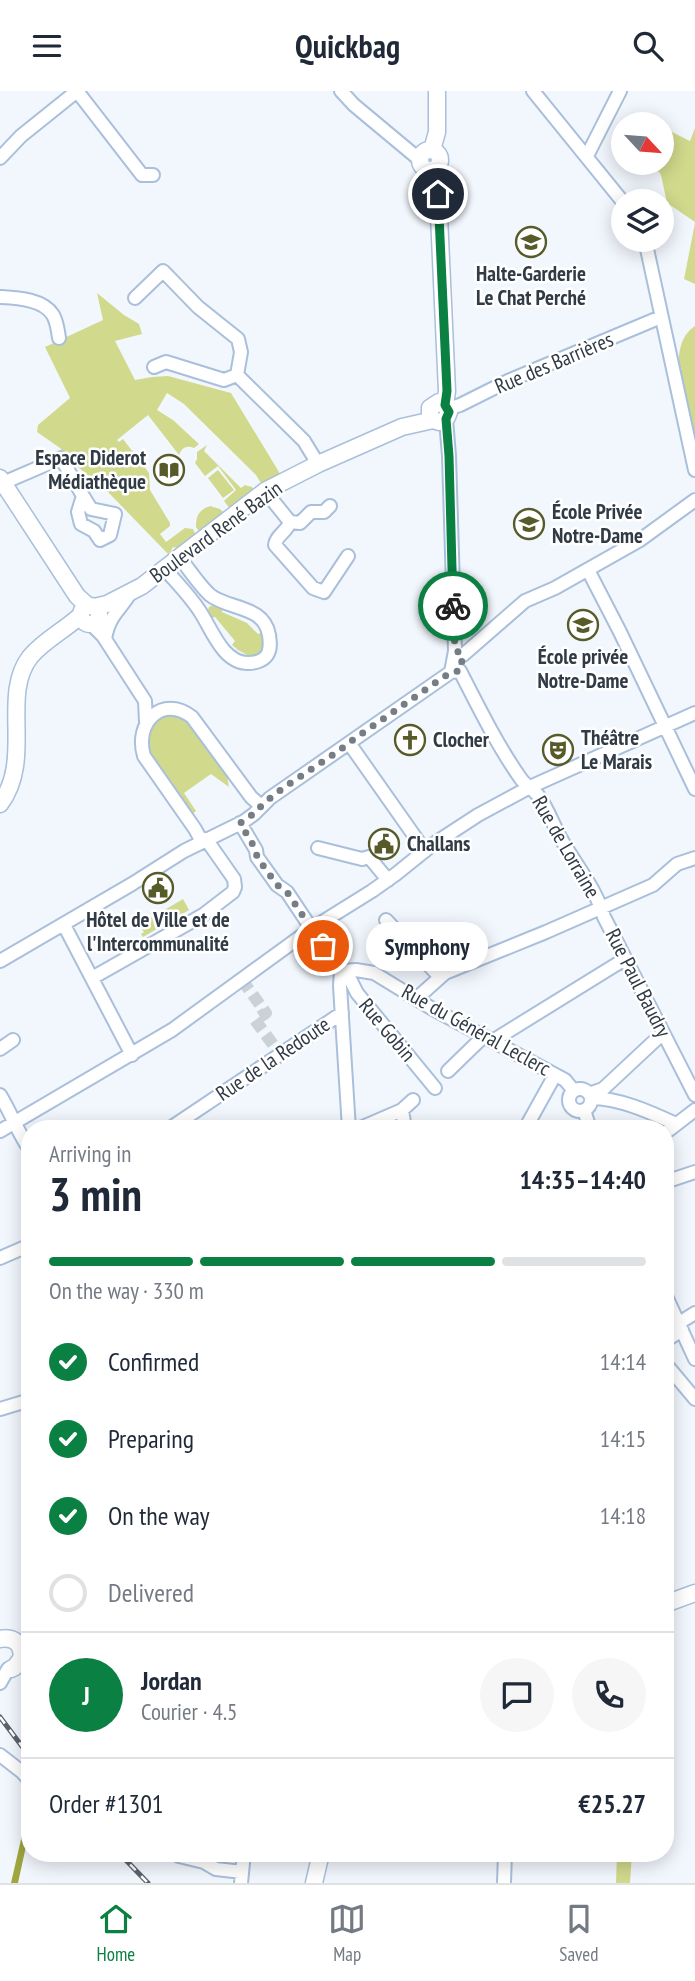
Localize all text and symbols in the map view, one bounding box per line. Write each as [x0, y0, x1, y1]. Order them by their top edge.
text: Quickbag [295, 25, 400, 67]
icon: menu [28, 27, 66, 65]
icon: search [629, 27, 667, 65]
north arrow [611, 112, 674, 175]
map controls [611, 112, 674, 252]
pin [408, 164, 468, 224]
icon: home [419, 175, 457, 213]
button: layers [611, 189, 674, 252]
school or university icon: Halte-Garderie Le Chat Perché [514, 225, 548, 259]
place label: Halte-Garderie Le Chat Perché [476, 260, 586, 311]
street label: Rue des Barrières [490, 325, 617, 400]
place label: Espace Diderot Médiathèque [35, 444, 146, 495]
library icon: Espace Diderot Médiathèque [152, 453, 186, 487]
street label: Boulevard René Bazin [144, 475, 287, 589]
place label: École Privée Notre-Dame [552, 498, 643, 549]
school or university icon: École Privée Notre-Dame [512, 507, 546, 541]
courier [418, 571, 488, 641]
icon: bike [434, 587, 472, 625]
school or university icon: École privée Notre-Dame [566, 608, 600, 642]
place label: École privée Notre-Dame [537, 643, 629, 694]
church icon: Clocher [393, 723, 427, 757]
place label: Théâtre Le Marais [581, 724, 652, 775]
place label: Clocher [433, 726, 490, 753]
theatre icon: Théâtre Le Marais [541, 733, 575, 767]
street label: Rue de Lorraine [526, 791, 607, 903]
public building icon: Challans [367, 827, 401, 861]
place label: Challans [407, 830, 470, 857]
public building icon: Hôtel de Ville et de l'Intercommunalité [141, 871, 175, 905]
place label: Hôtel de Ville et de l'Intercommunalité [86, 906, 230, 957]
pin [293, 916, 353, 976]
callout: Symphony [365, 921, 488, 971]
street label: Rue Paul Baudry [600, 924, 677, 1042]
icon: bag [304, 927, 342, 965]
text: Symphony [385, 932, 469, 961]
street label: Rue du Général Leclerc [397, 978, 556, 1082]
street label: Rue Gobin [353, 992, 422, 1067]
street label: Rue de la Redoute [211, 1011, 335, 1107]
text: Arriving in [49, 1139, 131, 1168]
text: 14:35–14:40 [519, 1163, 646, 1196]
text: 3 min [49, 1164, 142, 1224]
text: On the way · 330 m [49, 1276, 204, 1305]
icon: check [49, 1343, 87, 1381]
text: Confirmed [108, 1345, 199, 1378]
text: 14:14 [600, 1347, 646, 1376]
icon: check [49, 1420, 87, 1458]
text: Preparing [108, 1422, 194, 1455]
text: 14:15 [600, 1424, 646, 1453]
icon: check [49, 1497, 87, 1535]
text: On the way [108, 1499, 210, 1532]
text: 14:18 [600, 1501, 646, 1530]
text: Delivered [108, 1576, 194, 1609]
button: chat [480, 1658, 554, 1732]
button: phone [572, 1658, 646, 1732]
text: Jordan [141, 1664, 202, 1697]
text: J [82, 1679, 90, 1712]
text: Courier · 4.5 [141, 1697, 237, 1726]
text: Order #1301 [49, 1787, 164, 1820]
text: €25.27 [578, 1787, 646, 1820]
tab: Home [97, 1900, 135, 1966]
tab: Map [328, 1900, 366, 1966]
tab: Saved [559, 1900, 598, 1966]

